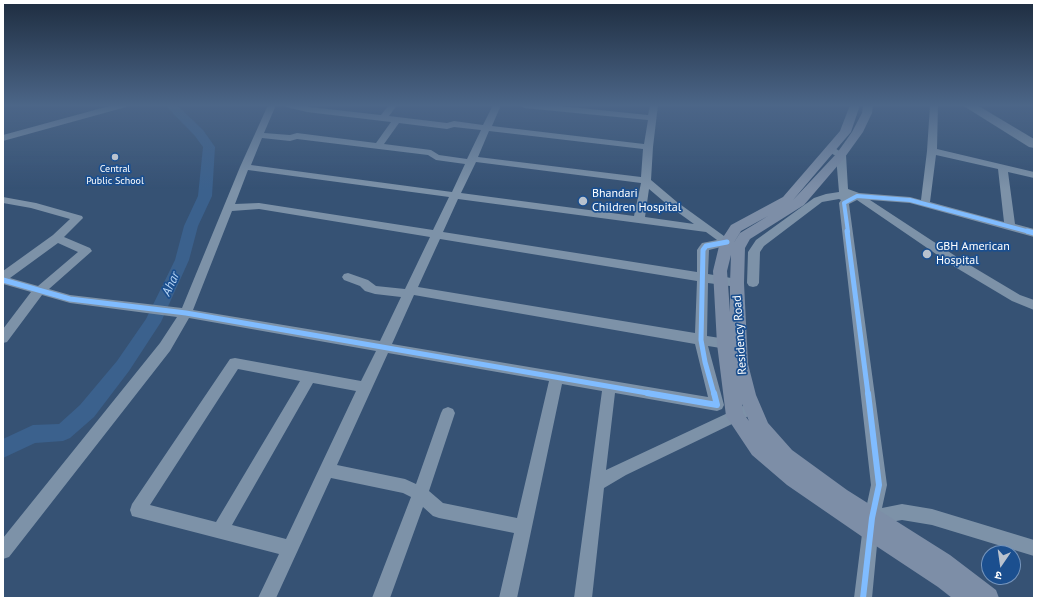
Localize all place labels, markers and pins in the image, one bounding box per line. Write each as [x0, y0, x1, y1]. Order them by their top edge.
marker: Central Public School [110, 152, 120, 162]
place label: Central Public School [86, 163, 144, 186]
place label: Bhandari Children Hospital [592, 187, 681, 215]
marker: Bhandari Children Hospital [577, 195, 589, 207]
place label: GBH American Hospital [936, 240, 1010, 268]
marker: GBH American Hospital [921, 248, 933, 260]

